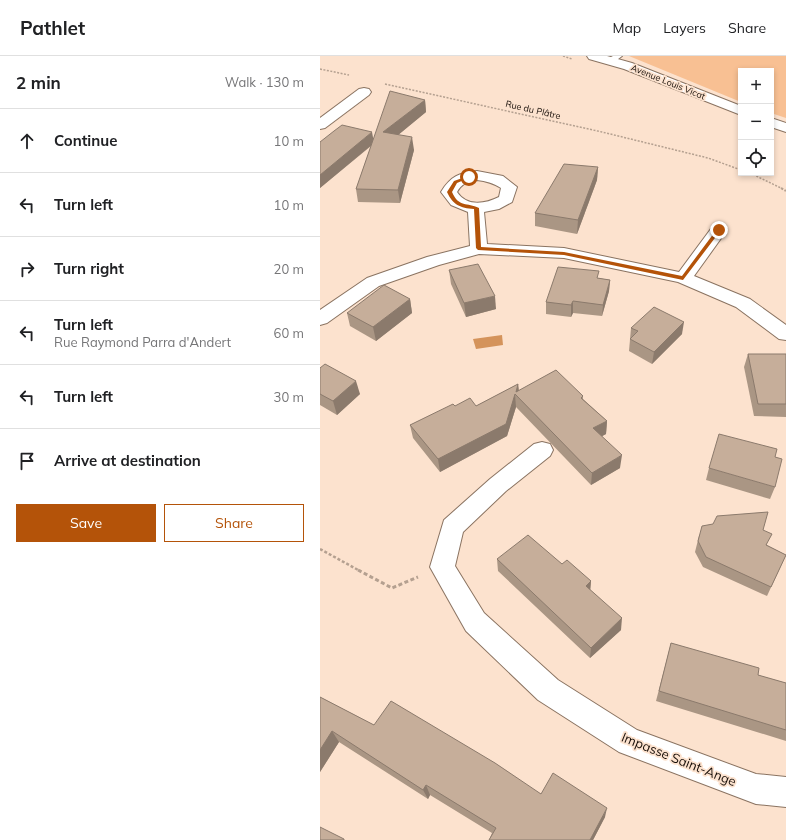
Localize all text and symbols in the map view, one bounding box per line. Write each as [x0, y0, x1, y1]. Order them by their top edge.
text: Pathlet [20, 16, 85, 40]
text: Map [612, 19, 641, 37]
text: Layers [663, 19, 706, 37]
text: Share [728, 19, 766, 37]
street label: Avenue Louis Vicat [629, 62, 707, 101]
map controls [738, 68, 774, 176]
button: + [738, 68, 774, 104]
text: 2 min [16, 72, 61, 93]
text: Walk · 130 m [225, 74, 304, 90]
street label: Rue du Plâtre [504, 98, 562, 121]
button: − [738, 104, 774, 140]
icon: ahead [16, 130, 38, 152]
text: Continue [54, 131, 117, 150]
text: 10 m [274, 133, 304, 149]
button: locate [738, 140, 774, 176]
route start [460, 168, 478, 186]
icon: left [16, 194, 38, 216]
text: Turn left [54, 195, 113, 214]
text: 10 m [274, 197, 304, 213]
route end [710, 221, 728, 239]
icon: right [16, 258, 38, 280]
text: Turn right [54, 259, 124, 278]
text: 20 m [274, 261, 304, 277]
text: Turn left [54, 315, 113, 334]
icon: left [16, 322, 38, 344]
text: 60 m [274, 325, 304, 341]
text: Rue Raymond Parra d'Andert [54, 334, 231, 350]
icon: left [16, 386, 38, 408]
text: Turn left [54, 387, 113, 406]
text: 30 m [274, 389, 304, 405]
icon: arrive [16, 450, 38, 472]
text: Arrive at destination [54, 451, 201, 470]
button: Save [16, 504, 156, 542]
button: Share [164, 504, 304, 542]
street label: Impasse Saint-Ange [619, 729, 739, 789]

